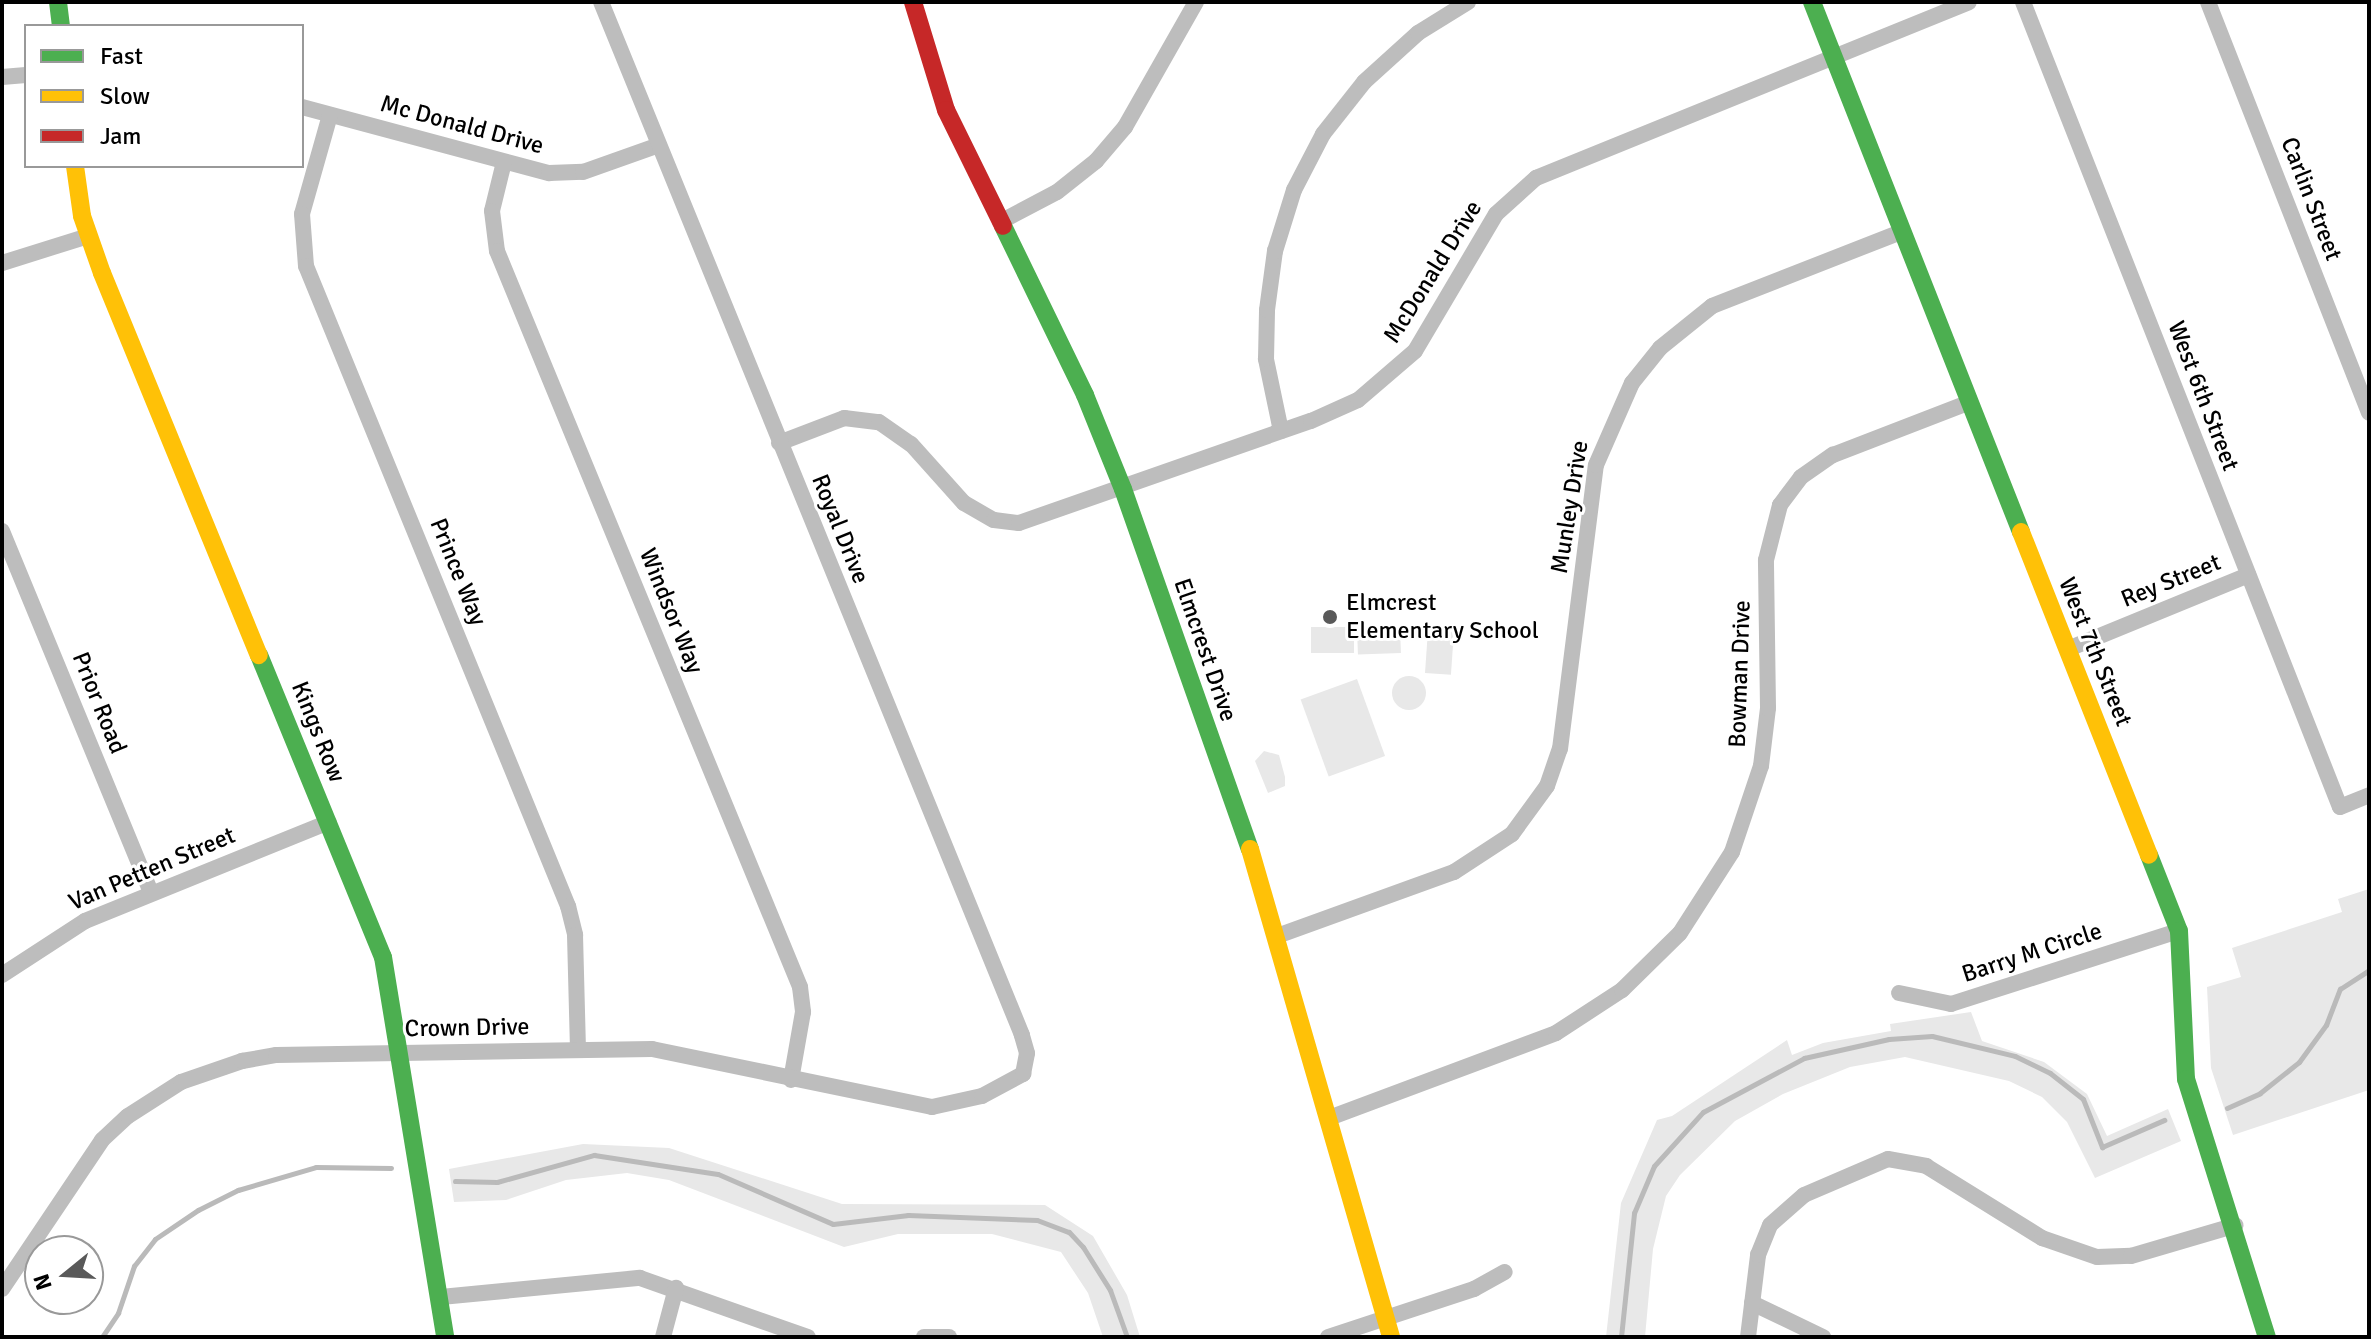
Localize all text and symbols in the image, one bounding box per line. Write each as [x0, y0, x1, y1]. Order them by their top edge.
legend [24, 24, 304, 168]
text: Fast [100, 41, 143, 71]
text: Slow [100, 81, 150, 111]
street label: Mc Donald Drive [377, 89, 547, 161]
text: Jam [100, 121, 141, 151]
street label: Carlin Street [2274, 133, 2348, 265]
street label: McDonald Drive [1378, 195, 1488, 349]
street label: West 6th Street [2161, 317, 2245, 475]
street label: Munley Drive [1545, 438, 1595, 576]
street label: Royal Drive [805, 470, 875, 588]
street label: Prince Way [423, 514, 493, 630]
street label: Windsor Way [633, 544, 709, 678]
street label: Rey Street [2117, 548, 2225, 614]
street label: West 7th Street [2052, 573, 2138, 731]
street label: Elmcrest Drive [1167, 575, 1243, 725]
place label: Elmcrest Elementary School [1346, 589, 1539, 645]
street label: Bowman Drive [1723, 600, 1757, 748]
marker: Elmcrest Elementary School [1321, 608, 1339, 626]
street label: Prior Road [66, 648, 132, 758]
street label: Kings Row [285, 677, 351, 787]
street label: Van Petten Street [65, 821, 239, 917]
street label: Barry M Circle [1958, 917, 2106, 989]
street label: Crown Drive [404, 1013, 530, 1043]
north arrow [24, 1235, 104, 1315]
text: N [27, 1270, 58, 1293]

